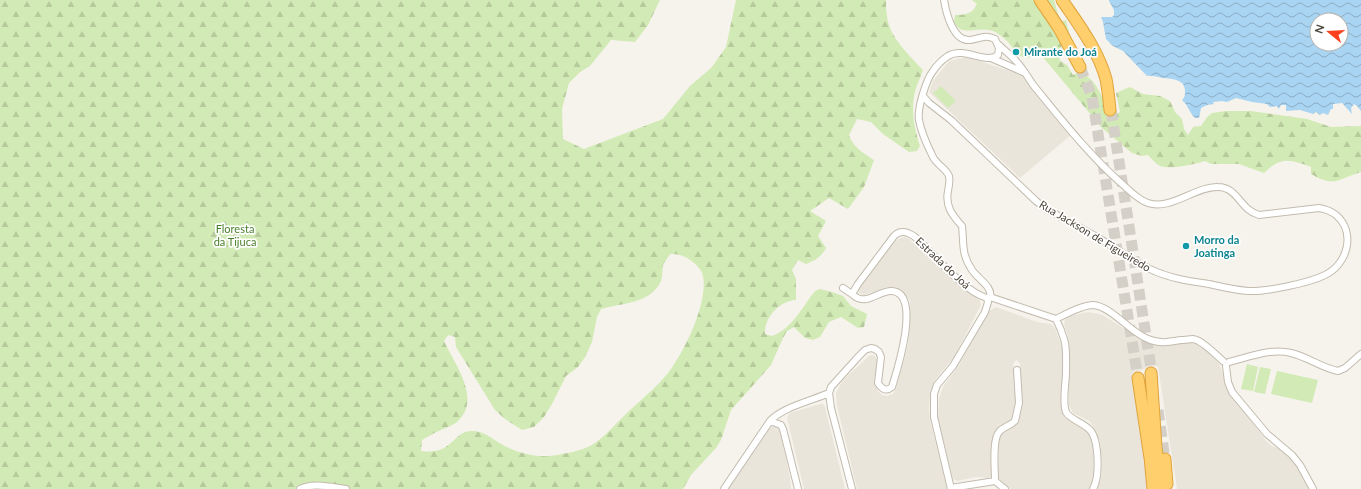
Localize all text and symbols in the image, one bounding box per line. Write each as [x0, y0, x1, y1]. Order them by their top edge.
north arrow [1309, 12, 1349, 52]
text: N [1312, 23, 1327, 35]
place label: Mirante do Joá [1024, 45, 1097, 58]
marker: Mirante do Joá [1011, 47, 1021, 57]
street label: Rua Jackson de Figueiredo [1037, 197, 1153, 274]
park label: Floresta da Tijuca [214, 222, 256, 248]
place label: Morro da Joatinga [1194, 233, 1239, 259]
street label: Estrada do Joá [913, 234, 973, 291]
marker: Morro da Joatinga [1181, 241, 1191, 251]

